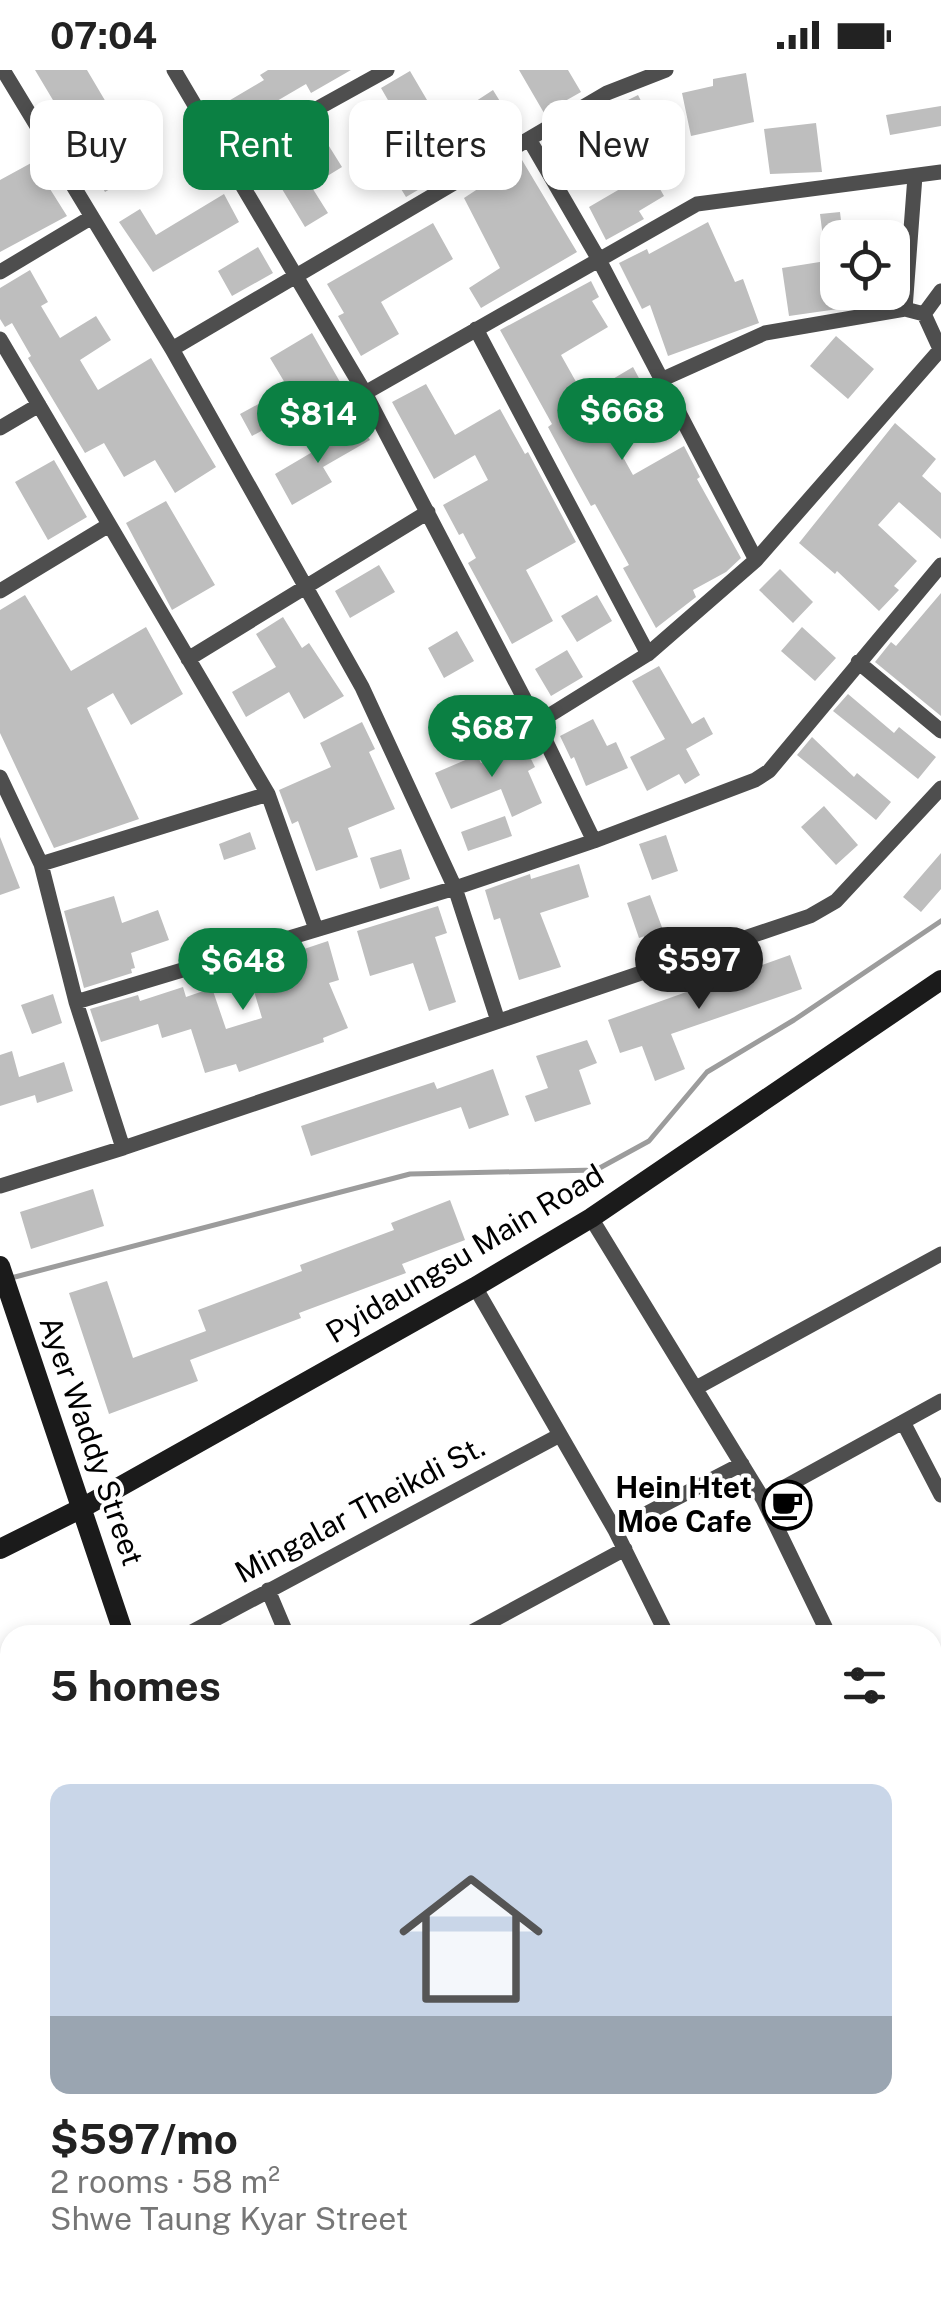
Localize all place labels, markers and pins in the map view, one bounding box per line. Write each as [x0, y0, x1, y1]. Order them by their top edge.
pin: $668 [563, 378, 681, 463]
pin: $814 [259, 381, 377, 466]
pin: $687 [433, 695, 551, 780]
pin: $597 [640, 927, 758, 1012]
pin: $648 [184, 928, 302, 1013]
place label: Hein Htet Moe Cafe [615, 1469, 752, 1539]
cafe icon: Hein Htet Moe Cafe [761, 1479, 813, 1531]

